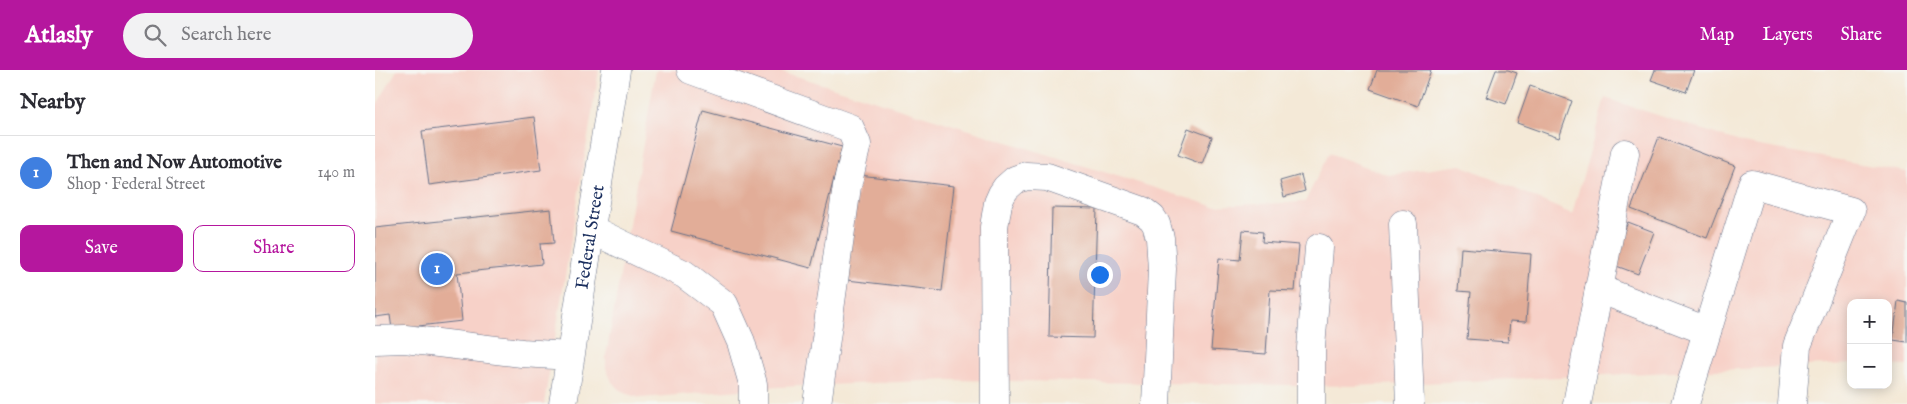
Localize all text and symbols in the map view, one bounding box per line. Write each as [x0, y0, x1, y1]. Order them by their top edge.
search box [123, 13, 473, 58]
text: Atlasly [25, 20, 93, 51]
icon: search [141, 21, 169, 49]
text: Search here [181, 23, 271, 47]
text: Map [1700, 24, 1734, 47]
text: Layers [1762, 24, 1813, 47]
text: Share [1841, 24, 1882, 47]
text: Nearby [20, 89, 85, 116]
text: Then and Now Automotive [67, 151, 282, 175]
text: 1 [33, 163, 39, 183]
text: 140 m [317, 163, 355, 183]
text: Shop · Federal Street [67, 175, 205, 195]
street label: Federal Street [571, 183, 611, 291]
button: Save [20, 225, 183, 272]
button: Share [193, 225, 355, 272]
pin: 1 [421, 250, 453, 288]
your location [1087, 262, 1113, 288]
map controls [1847, 299, 1892, 389]
button: + [1847, 299, 1892, 344]
button: − [1847, 344, 1892, 389]

